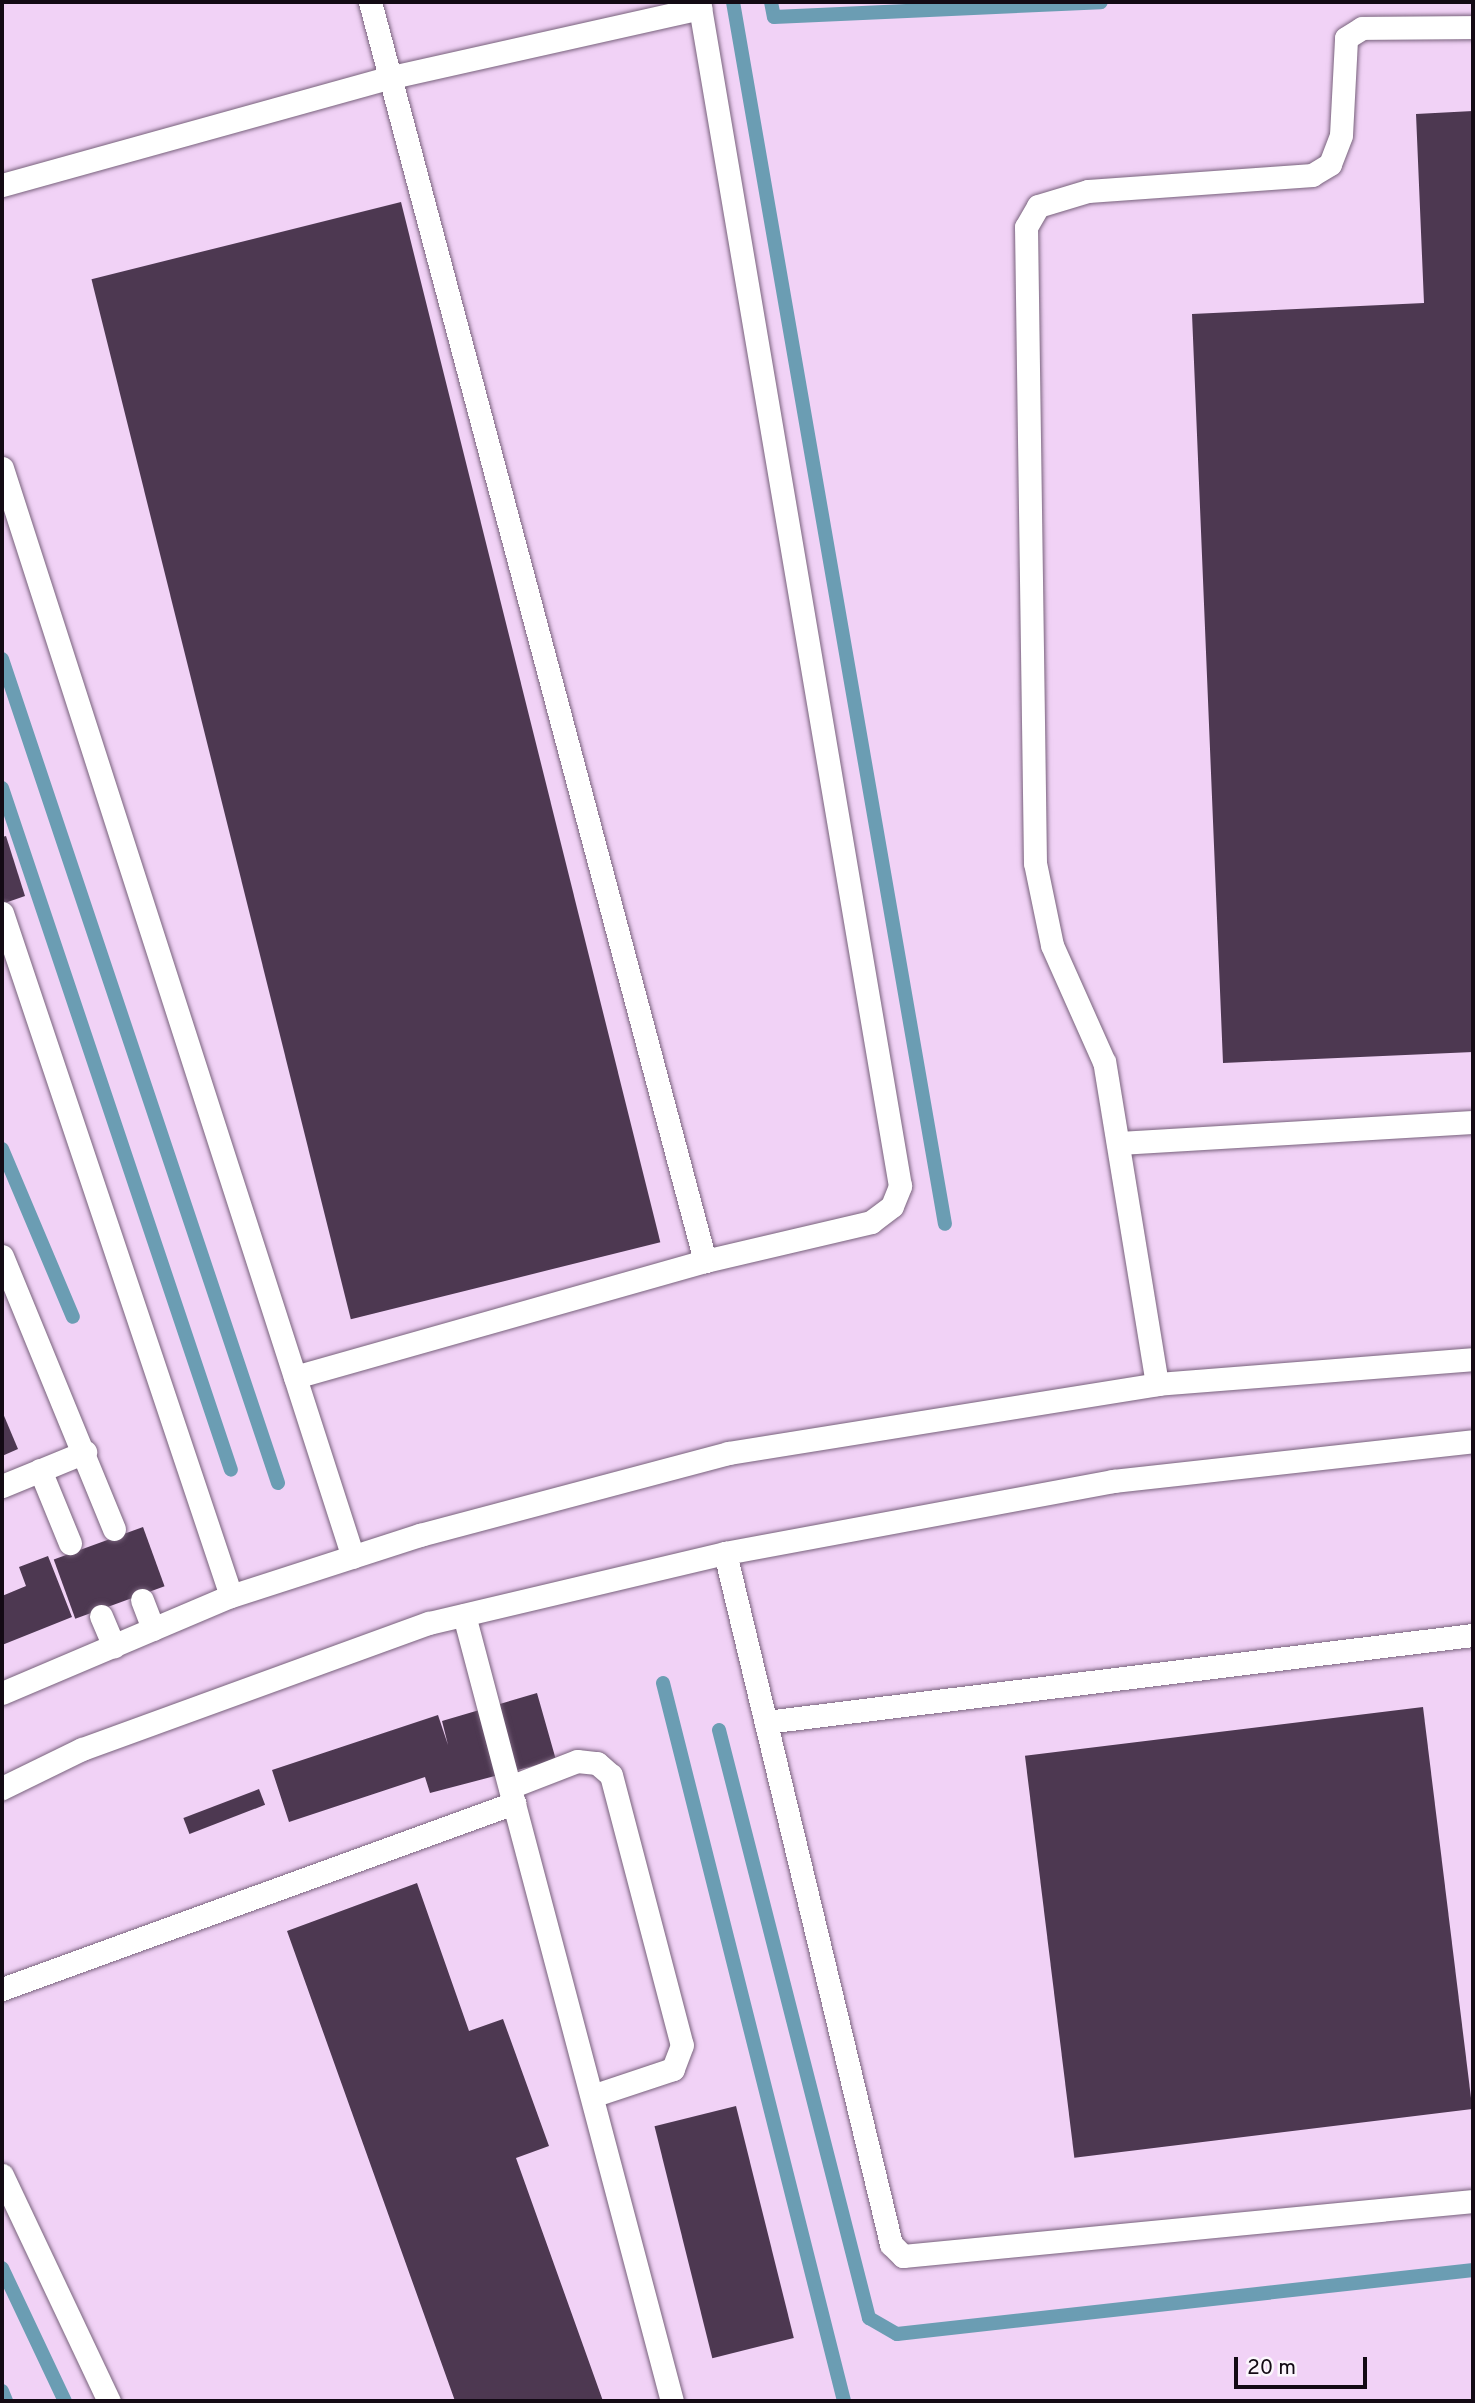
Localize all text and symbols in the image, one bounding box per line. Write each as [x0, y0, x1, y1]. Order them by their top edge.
scale bar [1237, 2344, 1370, 2388]
text: 20 m [1247, 2355, 1296, 2382]

